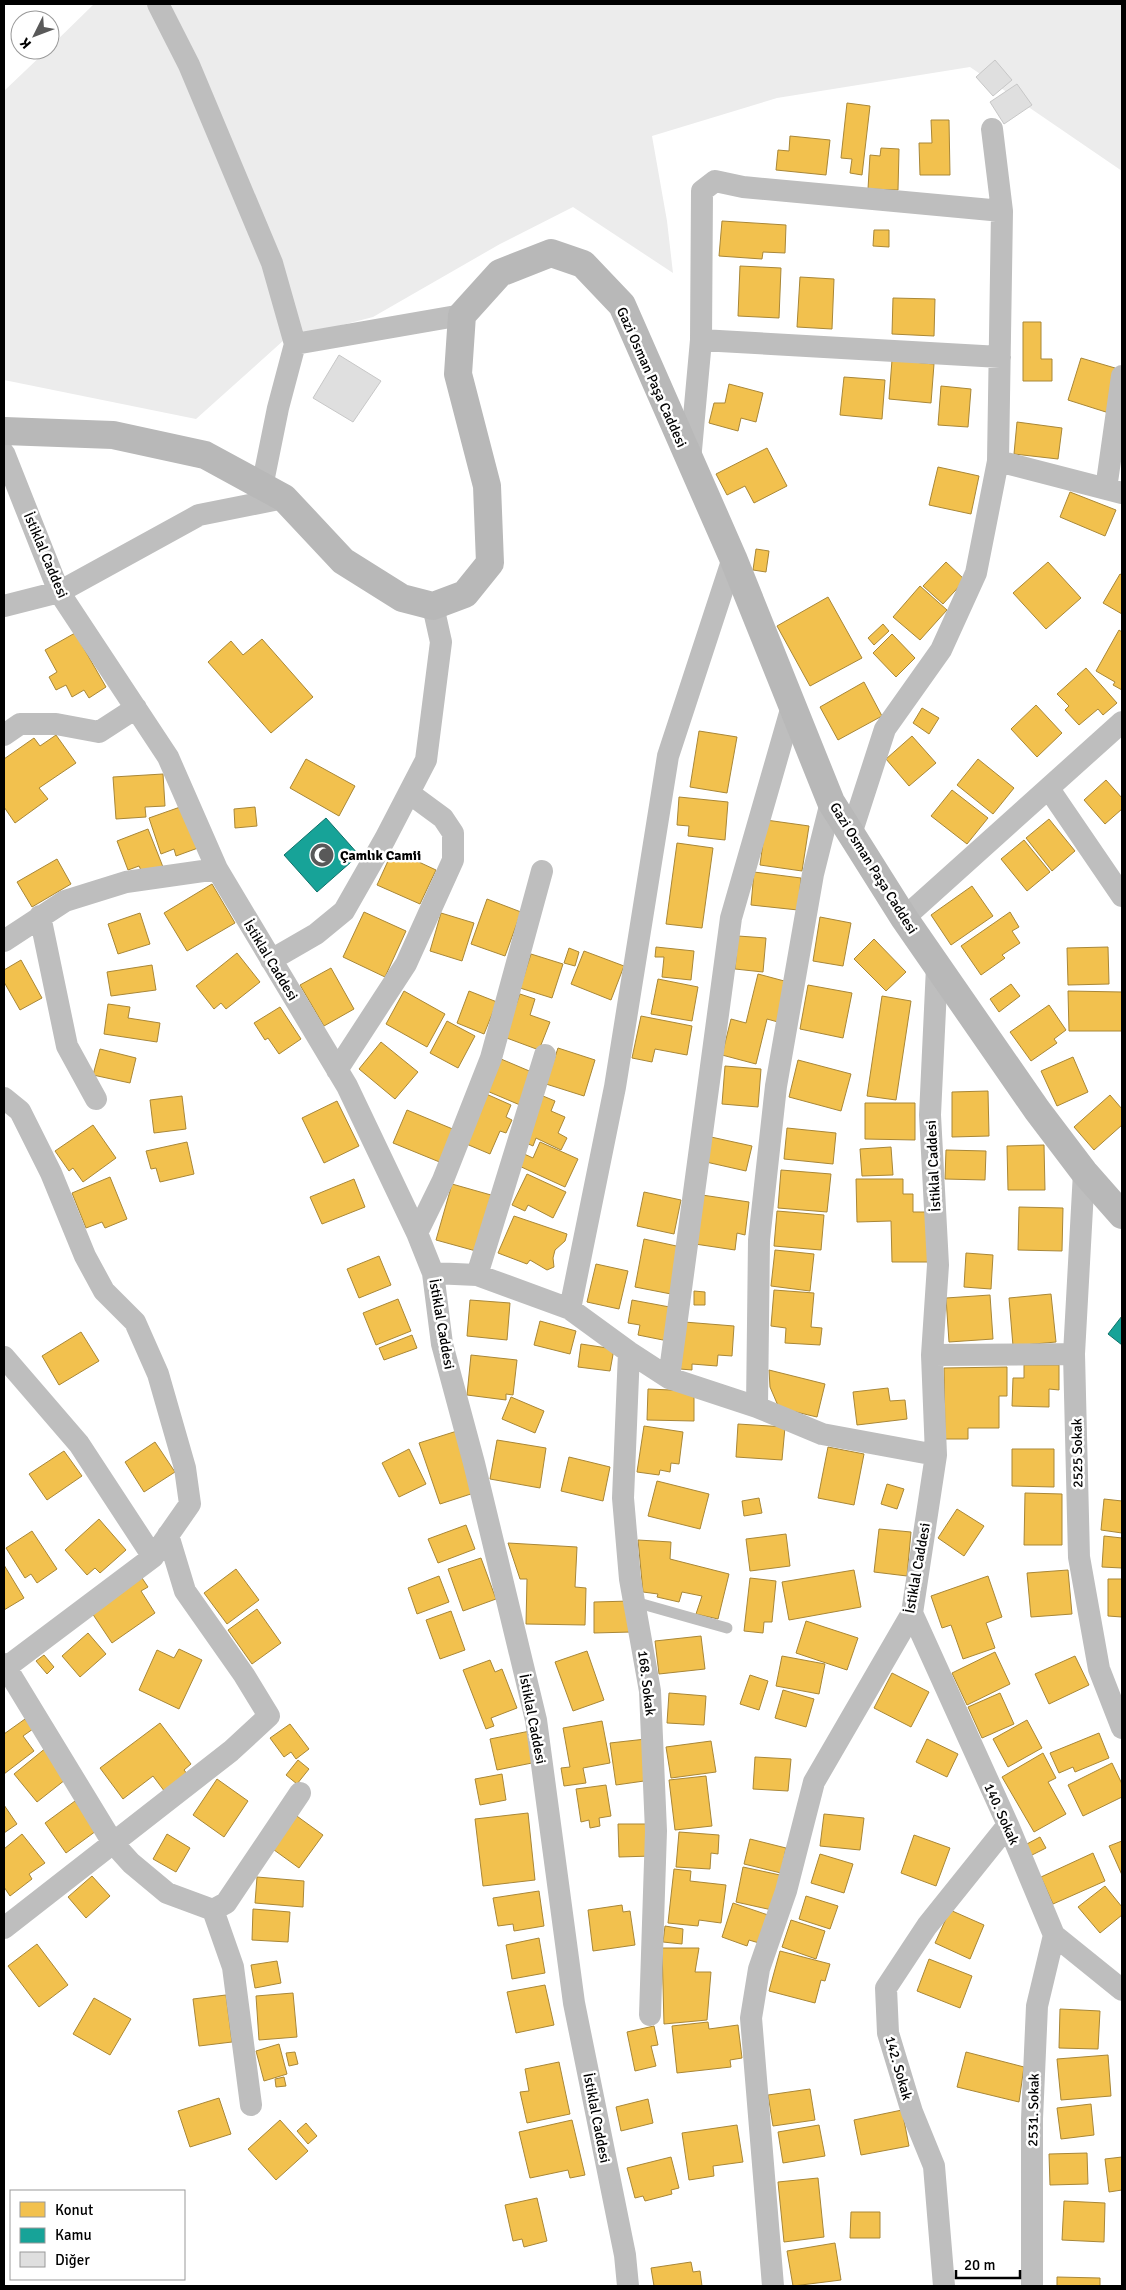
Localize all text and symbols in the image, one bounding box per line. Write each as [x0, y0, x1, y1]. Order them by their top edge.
north arrow [10, 10, 60, 60]
text: K [16, 34, 35, 52]
street label: Gazi Osman Paşa Caddesi [613, 304, 690, 450]
street label: İstiklal Caddesi [20, 510, 71, 601]
street label: Gazi Osman Paşa Caddesi [826, 799, 921, 937]
mosque icon: Çamlık Camii [309, 842, 335, 868]
place label: Çamlık Camii [340, 847, 421, 864]
street label: İstiklal Caddesi [240, 917, 301, 1004]
street label: İstiklal Caddesi [923, 1120, 944, 1212]
street label: İstiklal Caddesi [425, 1278, 458, 1371]
street label: 2525 Sokak [1068, 1418, 1087, 1488]
street label: İstiklal Caddesi [901, 1522, 934, 1615]
street label: 168. Sokak [634, 1649, 659, 1717]
street label: İstiklal Caddesi [515, 1673, 550, 1766]
street label: 140. Sokak [980, 1781, 1023, 1848]
street label: 142. Sokak [881, 2034, 916, 2102]
street label: İstiklal Caddesi [579, 2072, 614, 2165]
street label: 2531. Sokak [1024, 2073, 1043, 2147]
legend [10, 2190, 185, 2280]
text: Konut [55, 2201, 93, 2219]
text: Kamu [55, 2226, 92, 2244]
scale bar [956, 2248, 1020, 2280]
text: Diğer [55, 2251, 90, 2269]
text: 20 m [964, 2256, 995, 2274]

